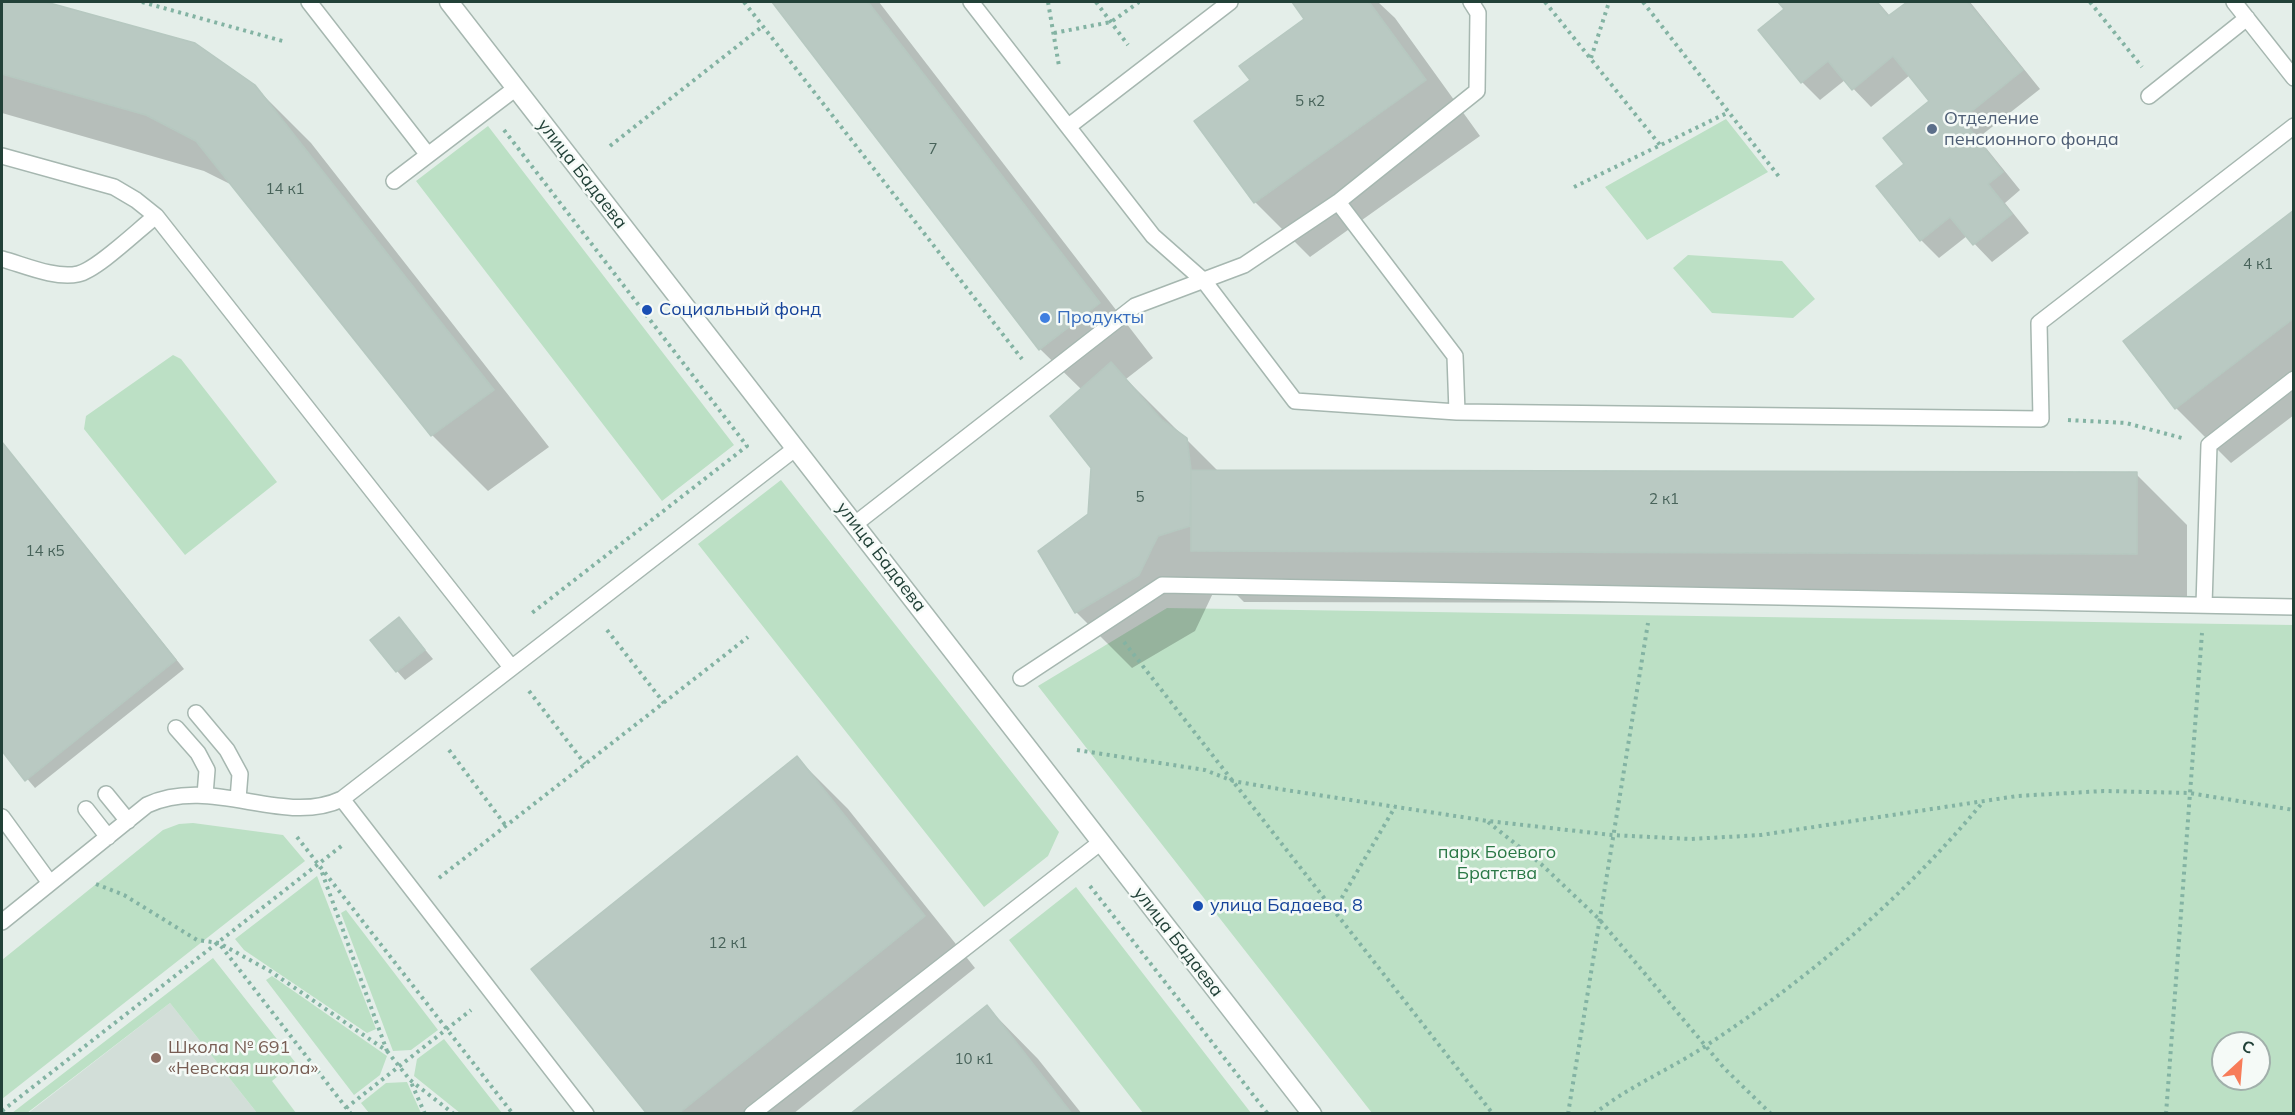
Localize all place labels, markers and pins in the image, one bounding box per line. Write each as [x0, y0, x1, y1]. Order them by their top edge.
place label: Отделение пенсионного фонда [1944, 108, 2119, 150]
marker: Отделение пенсионного фонда [1925, 122, 1939, 136]
place label: Социальный фонд [659, 299, 821, 321]
marker: Социальный фонд [640, 303, 654, 317]
place label: Продукты [1057, 307, 1144, 329]
marker: Продукты [1038, 311, 1052, 325]
place label: улица Бадаева, 8 [1210, 895, 1363, 917]
marker: улица Бадаева, 8 [1191, 899, 1205, 913]
place label: Школа № 691 «Невская школа» [168, 1037, 318, 1080]
marker: Школа № 691 «Невская школа» [149, 1051, 163, 1065]

